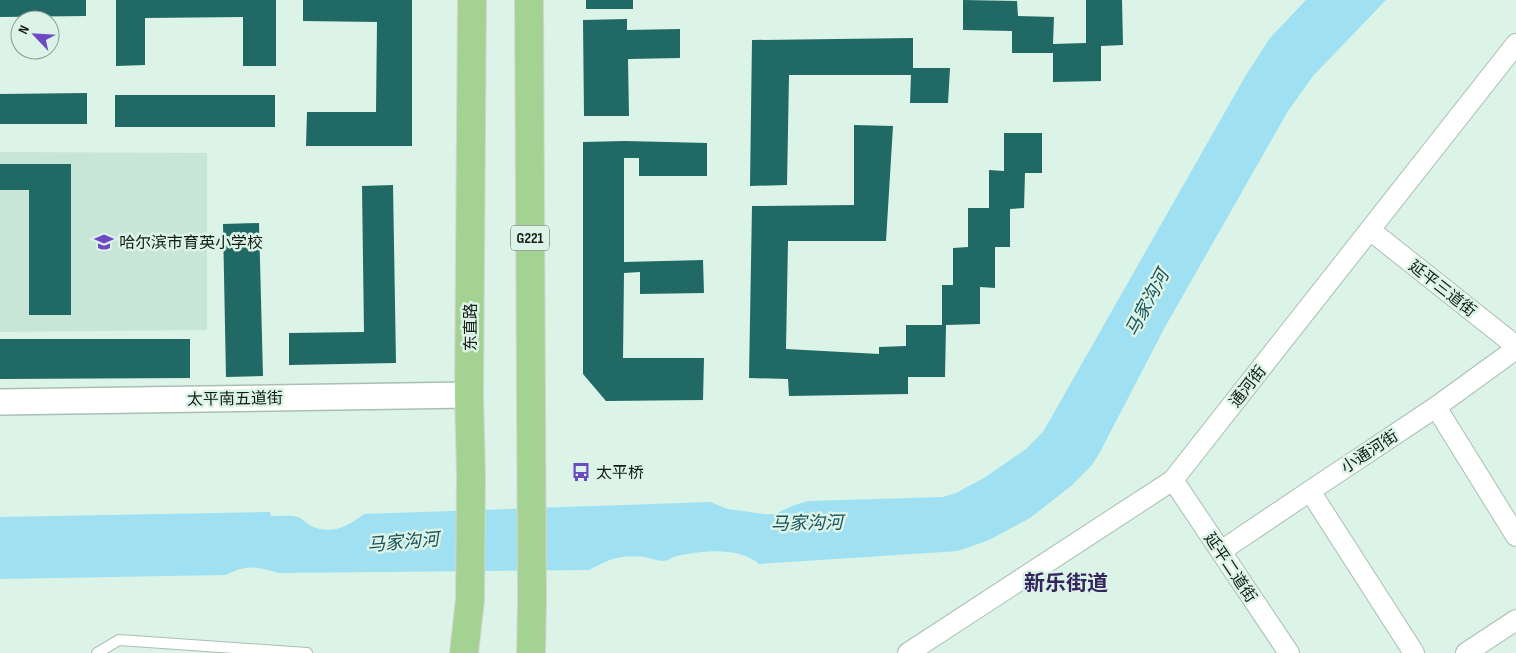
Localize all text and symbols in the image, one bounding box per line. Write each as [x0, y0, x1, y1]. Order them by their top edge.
north arrow [10, 10, 60, 60]
text: N [14, 23, 33, 37]
road number: G221 [511, 226, 549, 250]
school or university icon: 哈尔滨市育英小学校 [93, 231, 115, 253]
place label: 哈尔滨市育英小学校 [119, 234, 263, 253]
street label: 延平三道街 [1405, 257, 1479, 321]
water label: 马家沟河 [1121, 264, 1175, 340]
street label: 东直路 [462, 303, 481, 351]
street label: 通河街 [1226, 362, 1270, 412]
street label: 太平南五道街 [187, 389, 283, 410]
street label: 小通河街 [1338, 427, 1402, 478]
bus stop icon: 太平桥 [570, 461, 592, 483]
place label: 太平桥 [596, 464, 644, 483]
water label: 马家沟河 [771, 512, 846, 535]
water label: 马家沟河 [366, 529, 443, 556]
street label: 延平二道街 [1200, 529, 1260, 606]
district label: 新乐街道 [1024, 571, 1108, 596]

